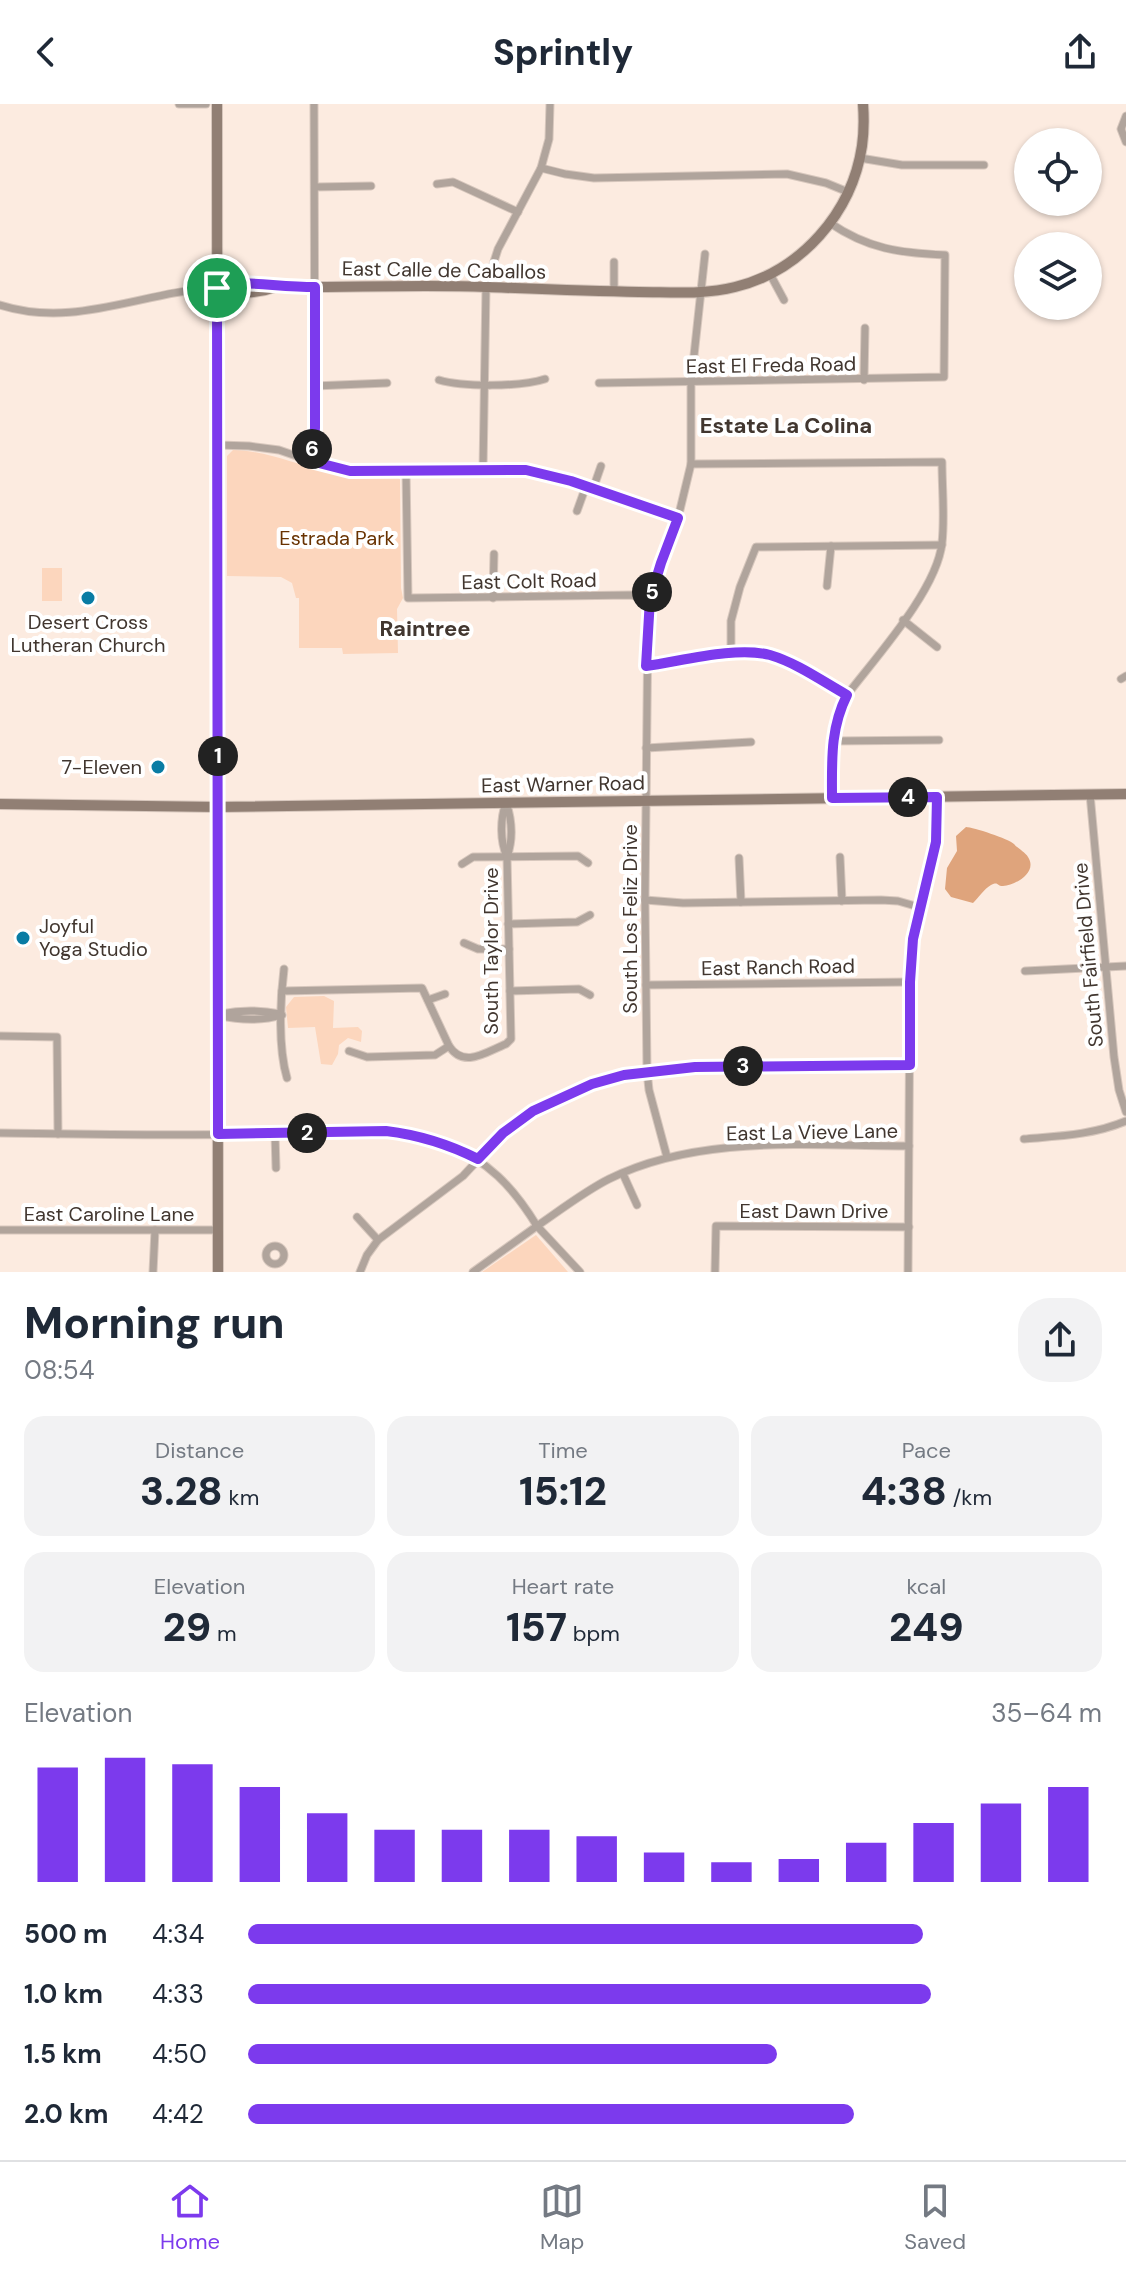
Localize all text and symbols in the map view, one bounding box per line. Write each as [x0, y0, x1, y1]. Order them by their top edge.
text: Sprintly [493, 29, 633, 76]
icon: back [24, 30, 68, 74]
icon: share [1058, 30, 1102, 74]
map controls [1014, 128, 1102, 320]
button: locate [1014, 128, 1102, 216]
button: layers [1014, 232, 1102, 320]
pin [183, 254, 251, 322]
street label: East Calle de Caballos [342, 255, 546, 285]
icon: arrive [195, 266, 239, 310]
street label: East El Freda Road [686, 351, 856, 379]
district label: Estate La Colina [700, 411, 872, 440]
pin: 6 [292, 429, 332, 469]
text: 6 [305, 434, 319, 463]
park label: Estrada Park [279, 525, 395, 551]
street label: East Colt Road [461, 567, 597, 595]
pin: 5 [632, 572, 672, 612]
text: 5 [645, 577, 659, 606]
marker: Desert Cross Lutheran Church [79, 589, 97, 607]
place label: Desert Cross Lutheran Church [10, 609, 166, 658]
district label: Raintree [380, 614, 470, 643]
pin: 1 [198, 736, 238, 776]
text: 1 [214, 741, 222, 770]
place label: 7-Eleven [62, 754, 142, 780]
marker: 7-Eleven [149, 758, 167, 776]
street label: East Warner Road [481, 770, 645, 798]
pin: 4 [888, 777, 928, 817]
text: 4 [901, 782, 915, 811]
street label: South Los Feliz Drive [617, 824, 643, 1014]
street label: South Fairfield Drive [1067, 862, 1109, 1048]
street label: South Taylor Drive [478, 867, 504, 1035]
place label: Joyful Yoga Studio [39, 913, 148, 962]
marker: Joyful Yoga Studio [14, 929, 32, 947]
street label: East Ranch Road [701, 953, 855, 981]
pin: 3 [723, 1046, 763, 1086]
text: 3 [736, 1051, 750, 1080]
pin: 2 [287, 1113, 327, 1153]
text: 2 [301, 1118, 313, 1147]
street label: East La Vieve Lane [726, 1118, 898, 1146]
street label: East Dawn Drive [740, 1198, 888, 1224]
street label: East Caroline Lane [24, 1201, 194, 1227]
text: Morning run [24, 1294, 285, 1352]
button: share [1018, 1298, 1102, 1382]
text: 08:54 [24, 1353, 95, 1387]
text: Distance [155, 1436, 244, 1465]
text: Time [538, 1436, 588, 1465]
text: Pace [902, 1436, 951, 1465]
text: 3.28 [140, 1465, 223, 1517]
text: 15:12 [519, 1465, 607, 1517]
text: 4:38 [861, 1465, 947, 1517]
text: km [223, 1483, 259, 1512]
text: /km [947, 1483, 992, 1512]
text: Elevation [154, 1572, 246, 1601]
text: Heart rate [512, 1572, 614, 1601]
text: kcal [906, 1572, 946, 1601]
text: 29 [163, 1601, 211, 1653]
text: 157 [506, 1601, 567, 1653]
text: 249 [889, 1601, 964, 1653]
text: m [211, 1619, 237, 1648]
text: bpm [567, 1619, 620, 1648]
text: Elevation [24, 1696, 132, 1730]
text: 35–64 m [991, 1696, 1102, 1730]
text: 500 m [24, 1917, 107, 1951]
text: 4:34 [152, 1917, 204, 1951]
text: 1.0 km [24, 1977, 103, 2011]
text: 4:33 [152, 1977, 204, 2011]
text: 1.5 km [24, 2037, 102, 2071]
text: 4:50 [152, 2037, 207, 2071]
text: 2.0 km [24, 2097, 108, 2131]
text: 4:42 [152, 2097, 204, 2131]
tab: Home [160, 2179, 220, 2256]
tab: Map [540, 2179, 584, 2256]
tab: Saved [904, 2179, 966, 2256]

